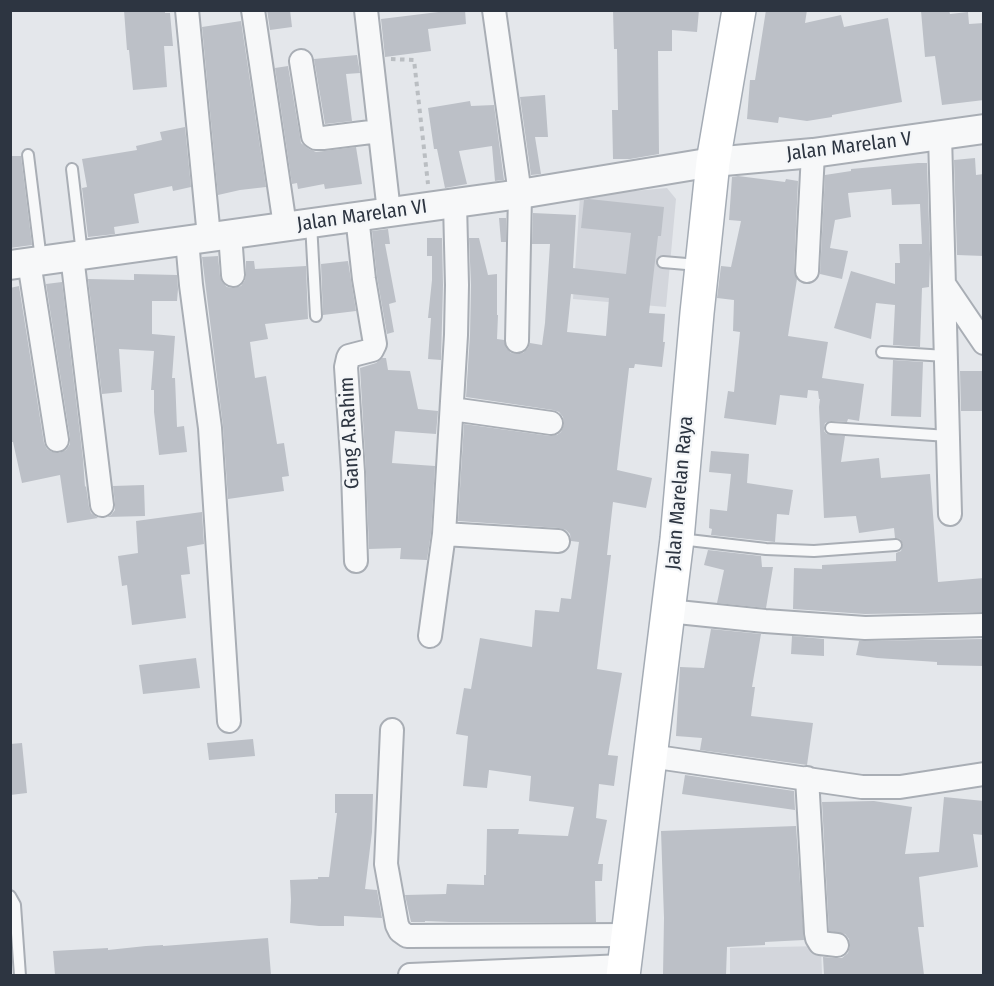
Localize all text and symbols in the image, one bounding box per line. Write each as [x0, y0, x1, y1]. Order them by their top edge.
street label: Jalan Marelan V [785, 127, 913, 167]
street label: Jalan Marelan VI [295, 195, 429, 237]
street label: Gang A.Rahim [335, 376, 365, 490]
street label: Jalan Marelan Raya [661, 415, 699, 571]

